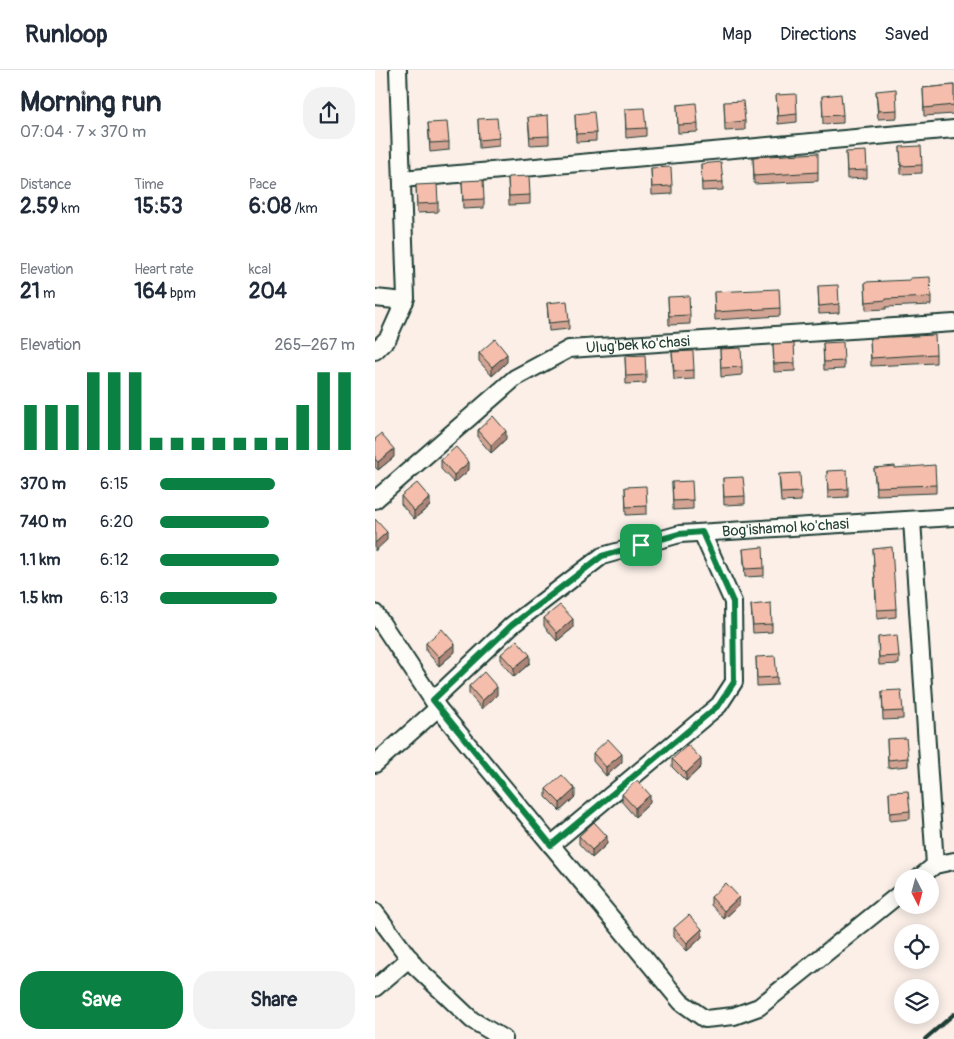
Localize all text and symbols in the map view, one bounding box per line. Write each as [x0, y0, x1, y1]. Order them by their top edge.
text: Runloop [25, 20, 108, 49]
text: Map [722, 23, 752, 46]
text: Directions [780, 23, 856, 46]
text: Saved [884, 23, 929, 46]
text: Morning run [20, 85, 162, 120]
button: share [303, 87, 355, 139]
text: 07:04 · 7 × 370 m [20, 122, 146, 142]
text: Distance [20, 176, 71, 193]
text: Time [134, 176, 164, 193]
text: Pace [249, 176, 276, 193]
text: 2.59 [20, 193, 59, 220]
text: 15:53 [134, 193, 183, 220]
text: 6:08 [249, 193, 291, 220]
text: km [59, 200, 80, 217]
text: /km [291, 200, 318, 217]
text: Elevation [20, 261, 73, 278]
text: Heart rate [134, 261, 193, 278]
text: kcal [249, 261, 271, 278]
text: 21 [20, 278, 40, 305]
text: 164 [134, 278, 167, 305]
text: 204 [249, 278, 287, 305]
text: m [40, 285, 55, 302]
text: bpm [167, 285, 196, 302]
street label: Ulug'bek ko'chasi [585, 332, 691, 358]
text: Elevation [20, 335, 81, 355]
text: 265–267 m [274, 335, 355, 355]
text: 370 m [20, 474, 66, 494]
text: 6:15 [100, 474, 129, 494]
text: 740 m [20, 512, 66, 532]
text: 6:20 [100, 512, 133, 532]
street label: Bog'ishamol ko'chasi [721, 515, 850, 541]
pin [620, 524, 662, 566]
icon: arrive [627, 531, 655, 559]
text: 1.1 km [20, 550, 60, 570]
text: 6:12 [100, 550, 129, 570]
text: 1.5 km [20, 588, 63, 608]
text: 6:13 [100, 588, 129, 608]
north arrow [894, 869, 939, 914]
map controls [894, 869, 939, 1024]
button: locate [894, 924, 939, 969]
button: Save [20, 971, 183, 1029]
button: Share [193, 971, 355, 1029]
button: layers [894, 979, 939, 1024]

